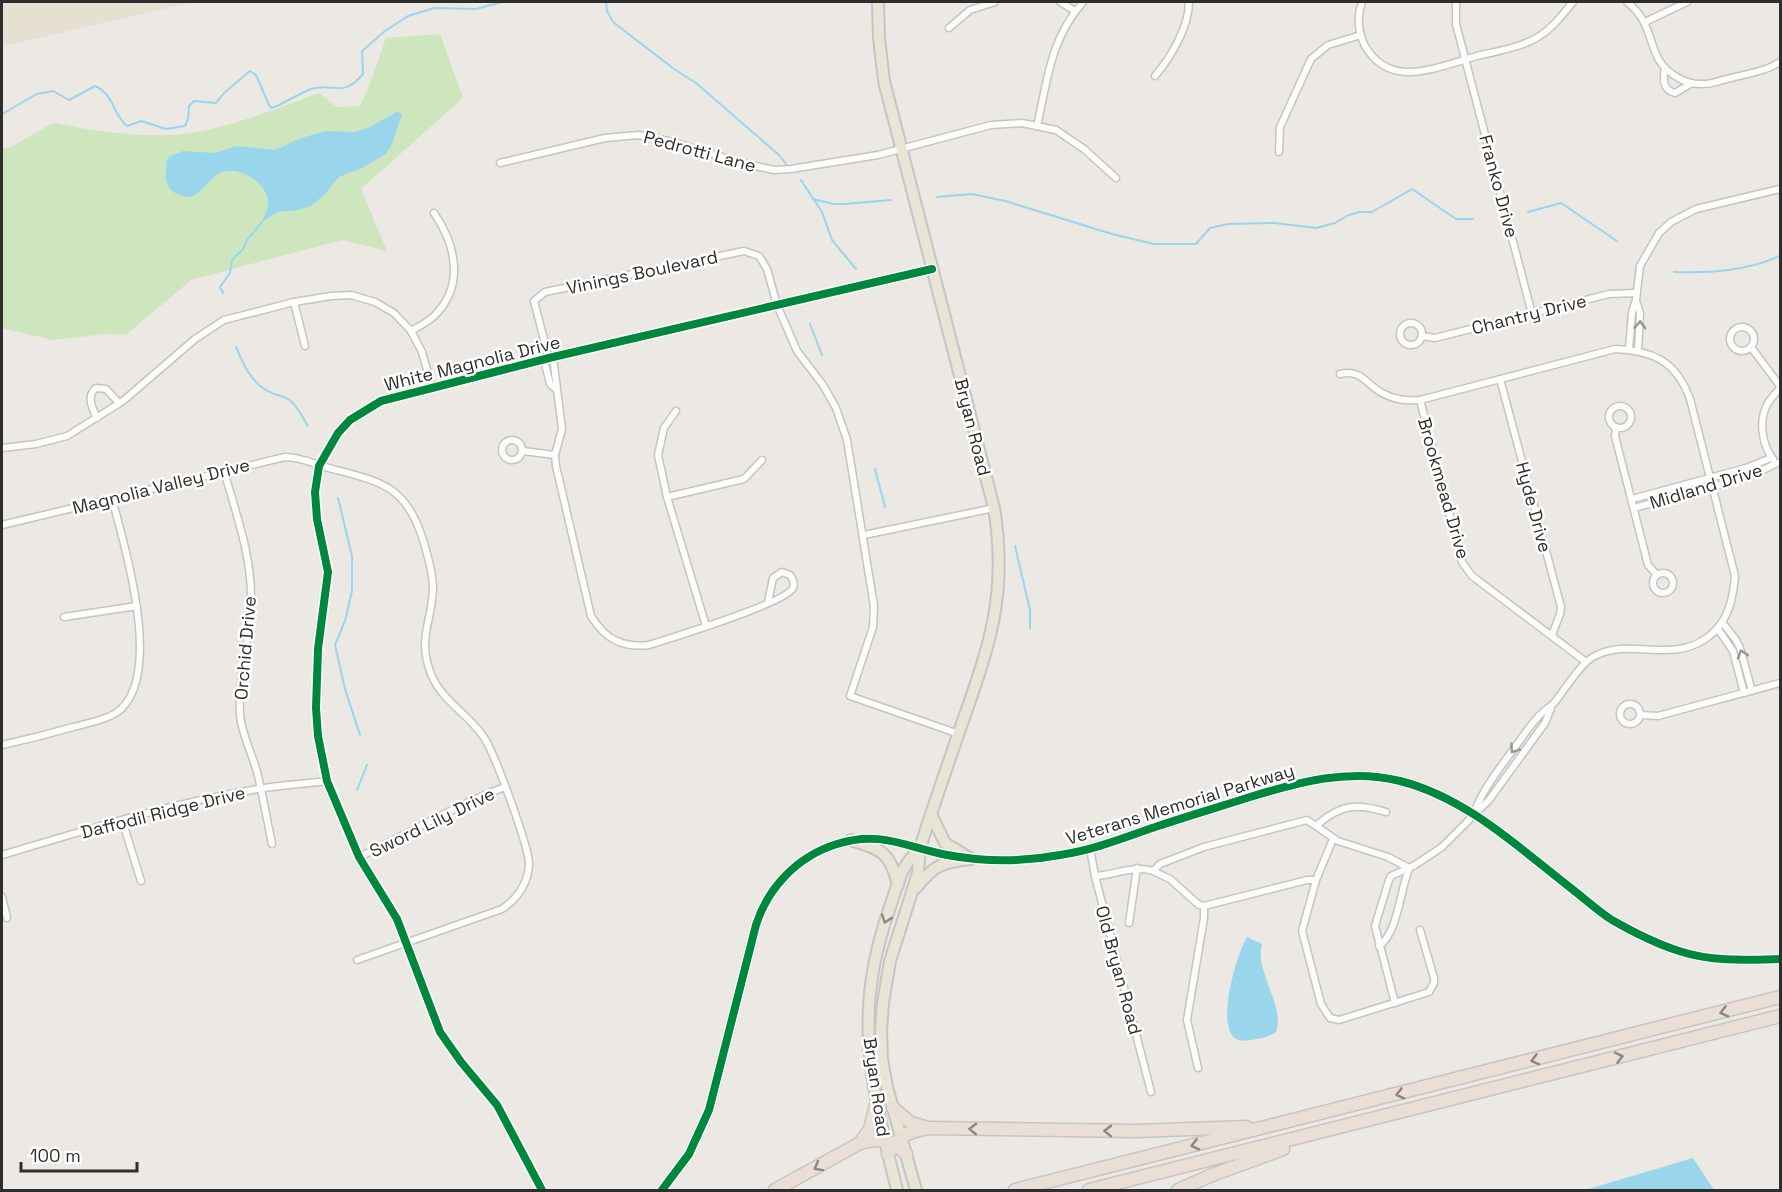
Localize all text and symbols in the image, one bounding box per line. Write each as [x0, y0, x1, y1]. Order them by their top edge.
street label: Pedrotti Lane [641, 125, 759, 177]
street label: Franko Drive [1474, 132, 1524, 240]
street label: Vinings Boulevard [564, 245, 720, 299]
street label: Chantry Drive [1469, 289, 1589, 339]
one-way arrow [1633, 321, 1646, 330]
street label: White Magnolia Drive [382, 330, 562, 396]
street label: Bryan Road [950, 376, 996, 478]
street label: Brookmead Drive [1413, 415, 1475, 561]
street label: Magnolia Valley Drive [70, 453, 252, 519]
street label: Midland Drive [1647, 458, 1765, 514]
street label: Hyde Drive [1511, 459, 1557, 555]
street label: Orchid Drive [229, 595, 261, 701]
one-way arrow [1736, 649, 1749, 660]
one-way arrow [1510, 743, 1521, 754]
street label: Veterans Memorial Parkway [1063, 758, 1297, 850]
street label: Daffodil Ridge Drive [78, 780, 248, 844]
street label: Sword Lily Drive [366, 782, 498, 862]
street label: Old Bryan Road [1091, 903, 1147, 1037]
one-way arrow [881, 913, 894, 924]
one-way arrow [1719, 1004, 1729, 1017]
street label: Bryan Road [859, 1036, 895, 1138]
one-way arrow [1530, 1052, 1540, 1065]
one-way arrow [1614, 1052, 1624, 1065]
one-way arrow [1395, 1086, 1405, 1099]
one-way arrow [968, 1123, 977, 1135]
one-way arrow [1104, 1124, 1113, 1137]
scale bar [21, 1135, 136, 1173]
one-way arrow [1190, 1138, 1200, 1151]
text: 100 m [30, 1144, 81, 1167]
one-way arrow [813, 1160, 824, 1171]

